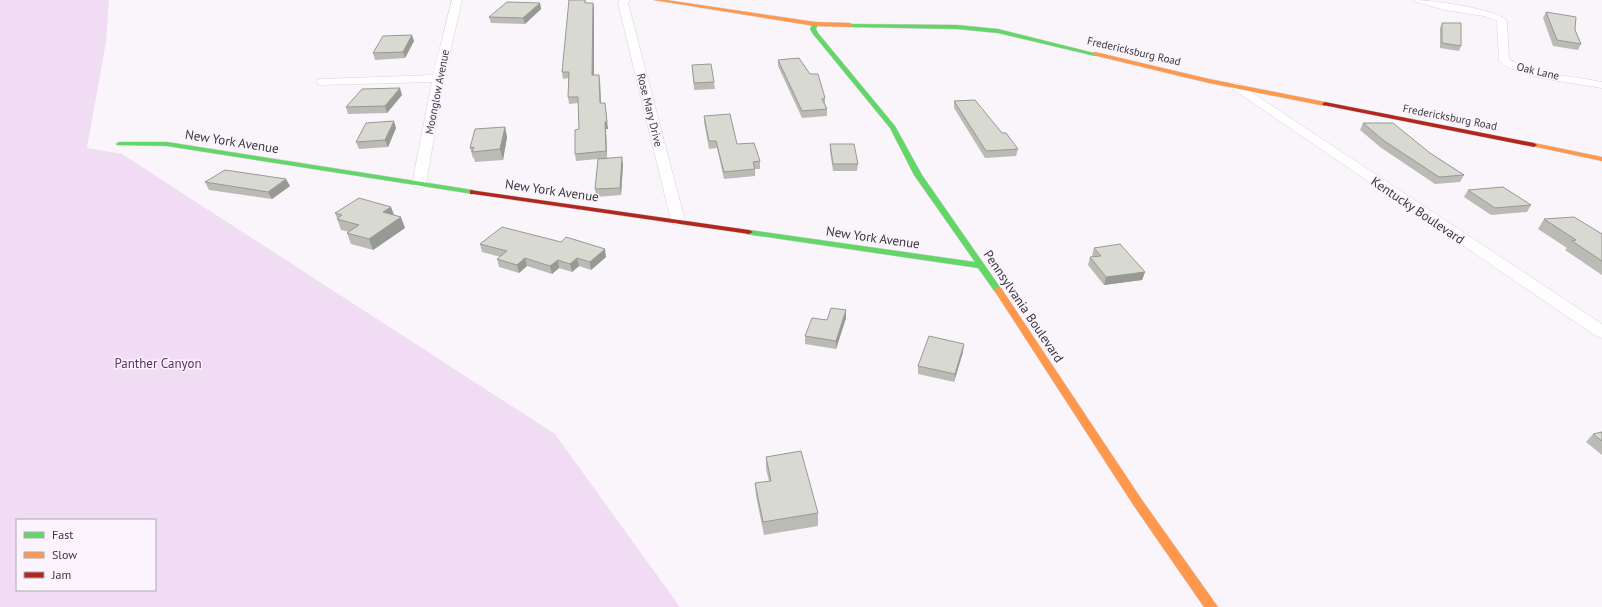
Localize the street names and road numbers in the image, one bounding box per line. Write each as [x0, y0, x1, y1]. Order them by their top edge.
street label: Fredericksburg Road [1086, 33, 1182, 69]
street label: Moonglow Avenue [422, 48, 452, 136]
street label: Oak Lane [1515, 59, 1561, 83]
street label: Rose Mary Drive [634, 72, 666, 149]
street label: Fredericksburg Road [1402, 101, 1498, 133]
street label: New York Avenue [184, 126, 280, 157]
street label: Kentucky Boulevard [1368, 173, 1468, 248]
street label: New York Avenue [504, 175, 600, 205]
street label: New York Avenue [825, 222, 921, 252]
street label: Pennsylvania Boulevard [980, 247, 1068, 366]

